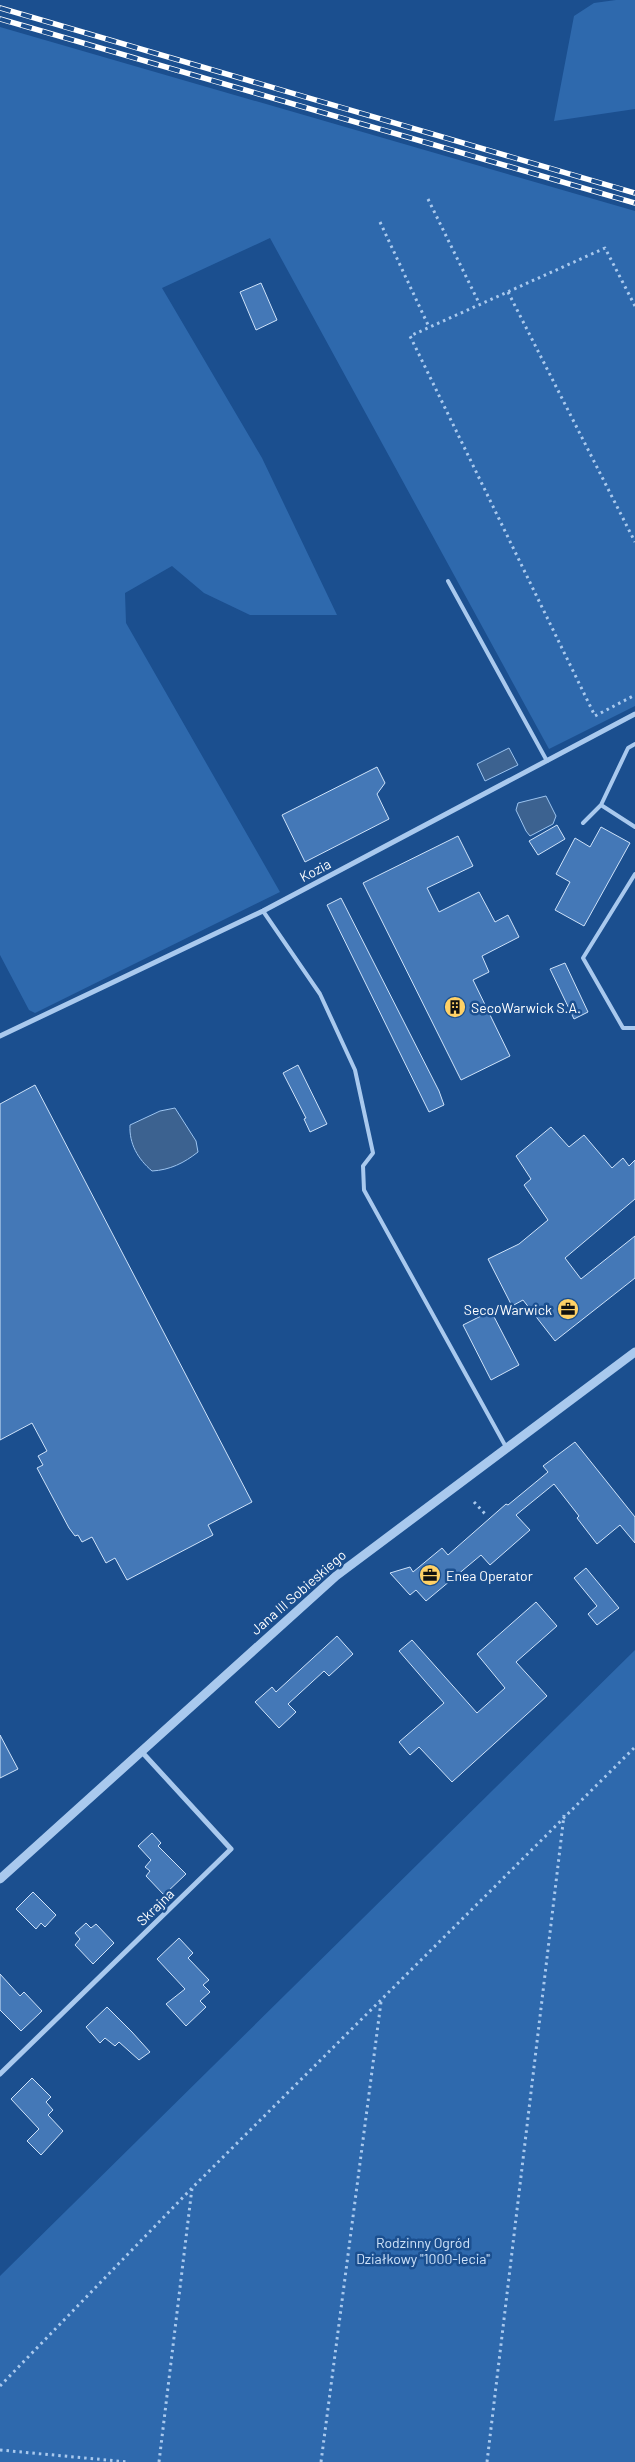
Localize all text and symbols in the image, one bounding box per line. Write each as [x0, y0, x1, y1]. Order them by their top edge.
street label: Kozia [296, 855, 334, 885]
building icon: SecoWarwick S.A. [443, 995, 467, 1019]
place label: SecoWarwick S.A. [471, 999, 581, 1016]
office icon: Seco/Warwick [556, 1297, 580, 1321]
place label: Seco/Warwick [464, 1301, 552, 1318]
street label: Jana III Sobieskiego [247, 1546, 349, 1638]
office icon: Enea Operator [418, 1563, 442, 1587]
place label: Enea Operator [446, 1567, 533, 1584]
street label: Skrajna [133, 1885, 177, 1929]
park label: Rodzinny Ogród Działkowy "1000-lecia" [356, 2234, 490, 2267]

